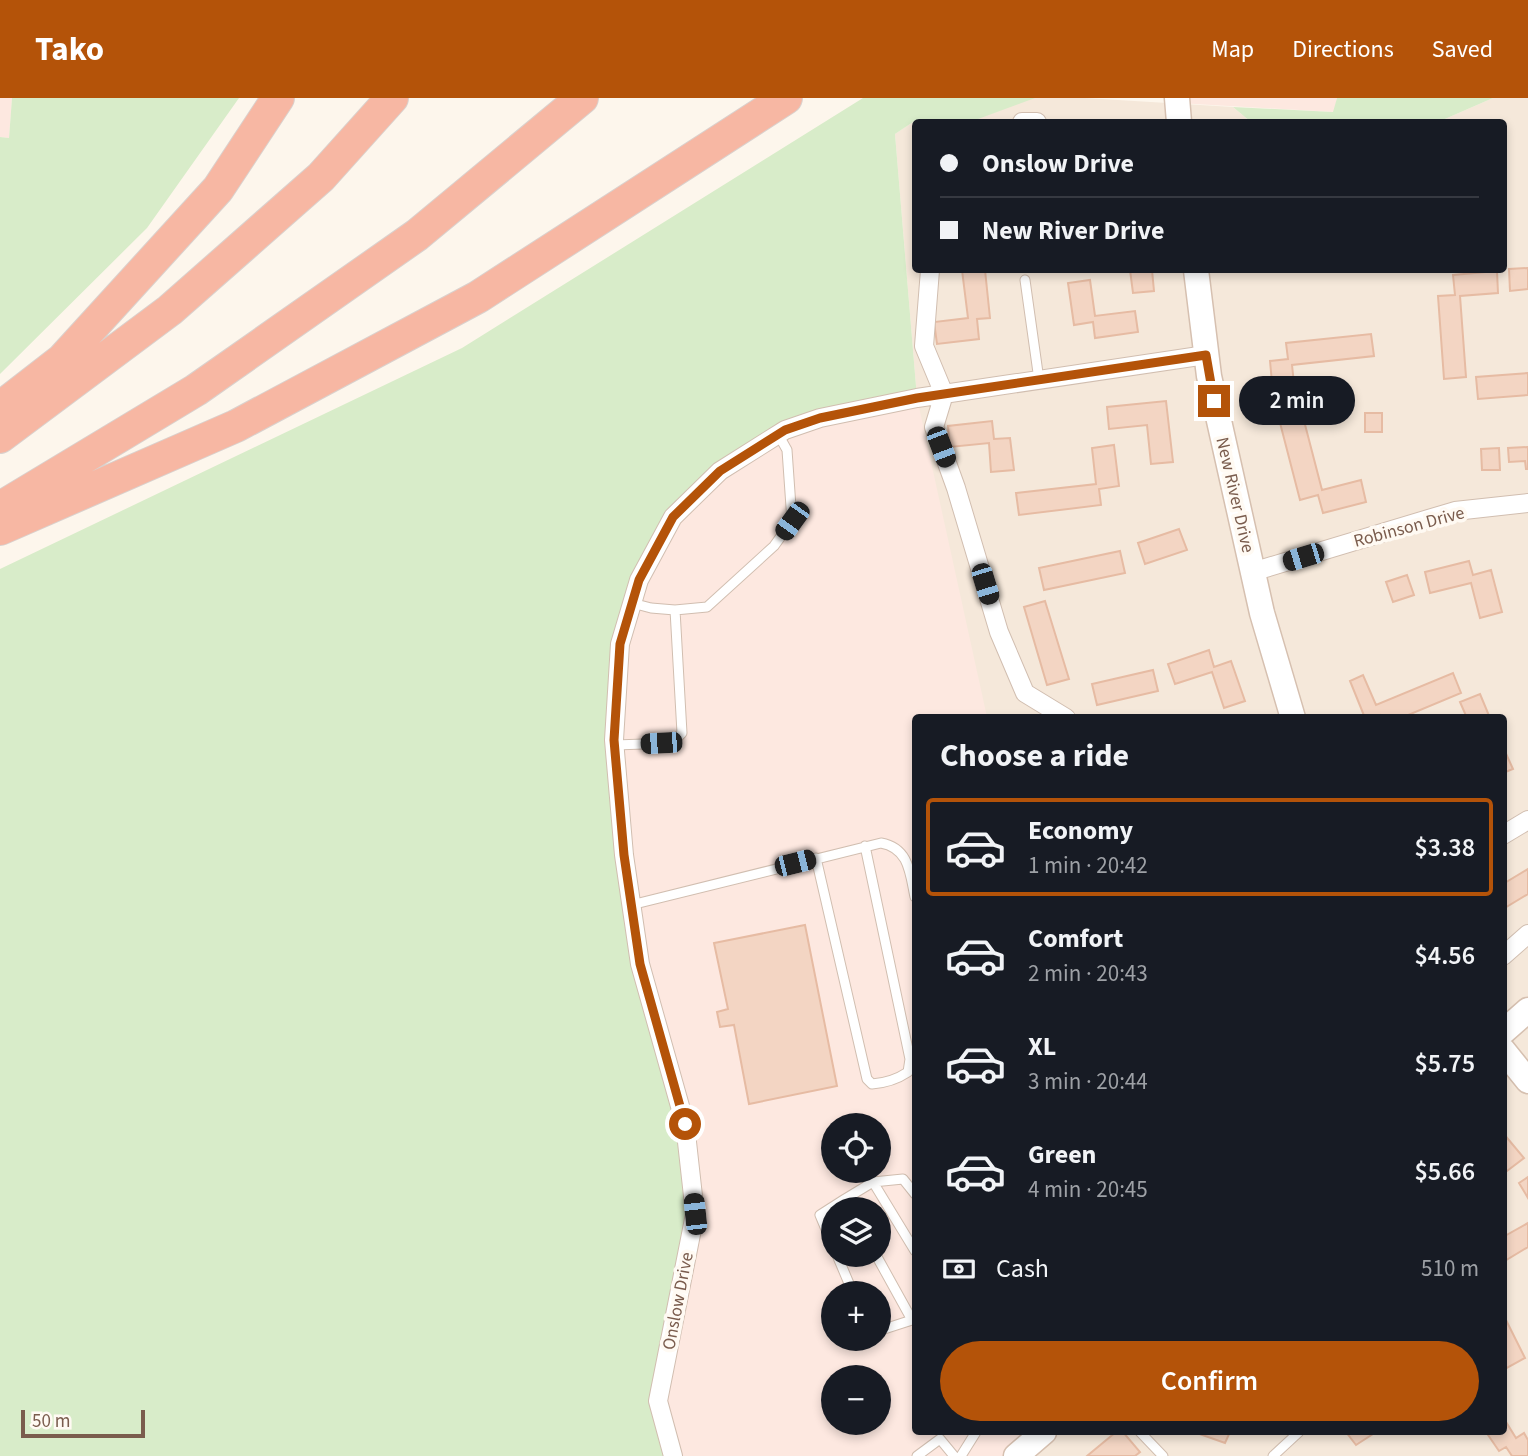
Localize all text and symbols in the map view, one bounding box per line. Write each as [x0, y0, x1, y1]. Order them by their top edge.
text: Tako [35, 26, 104, 73]
text: Map [1211, 32, 1254, 67]
text: Directions [1292, 32, 1394, 67]
text: Saved [1432, 32, 1493, 67]
text: Onslow Drive [982, 145, 1134, 182]
text: New River Drive [982, 212, 1164, 249]
callout: 2 min [1238, 376, 1354, 426]
text: 2 min [1270, 384, 1324, 417]
route end [1198, 385, 1230, 417]
car [924, 424, 959, 470]
street label: New River Drive [1210, 435, 1260, 555]
car [772, 498, 813, 544]
street label: Robinson Drive [1351, 500, 1467, 554]
car [1280, 541, 1327, 573]
car [969, 561, 1002, 607]
car [640, 731, 683, 755]
text: Choose a ride [940, 733, 1129, 779]
text: Economy [1028, 812, 1133, 849]
icon: car [944, 816, 1007, 879]
text: $3.38 [1414, 829, 1475, 866]
car [773, 848, 818, 878]
text: 1 min · 20:42 [1028, 849, 1148, 882]
text: Comfort [1028, 920, 1123, 957]
icon: car [944, 924, 1007, 987]
text: $4.56 [1414, 937, 1475, 974]
text: 2 min · 20:43 [1028, 957, 1148, 990]
text: XL [1028, 1028, 1056, 1065]
icon: car [944, 1032, 1007, 1095]
text: $5.75 [1414, 1045, 1475, 1082]
text: 3 min · 20:44 [1028, 1065, 1148, 1098]
route start [669, 1108, 701, 1140]
map controls [821, 1113, 891, 1435]
button: locate [821, 1113, 891, 1183]
text: Green [1028, 1136, 1096, 1173]
icon: car [944, 1140, 1007, 1203]
text: $5.66 [1414, 1153, 1475, 1190]
text: 4 min · 20:45 [1028, 1173, 1148, 1206]
car [683, 1192, 708, 1236]
button: layers [821, 1197, 891, 1267]
street label: Onslow Drive [656, 1250, 700, 1352]
icon: cash [940, 1250, 978, 1288]
text: Cash [996, 1250, 1049, 1287]
text: 510 m [1421, 1252, 1479, 1285]
button: + [821, 1281, 891, 1351]
button: Confirm [940, 1341, 1479, 1421]
button: − [821, 1365, 891, 1435]
scale bar [21, 1407, 145, 1439]
text: 50 m [32, 1408, 70, 1435]

